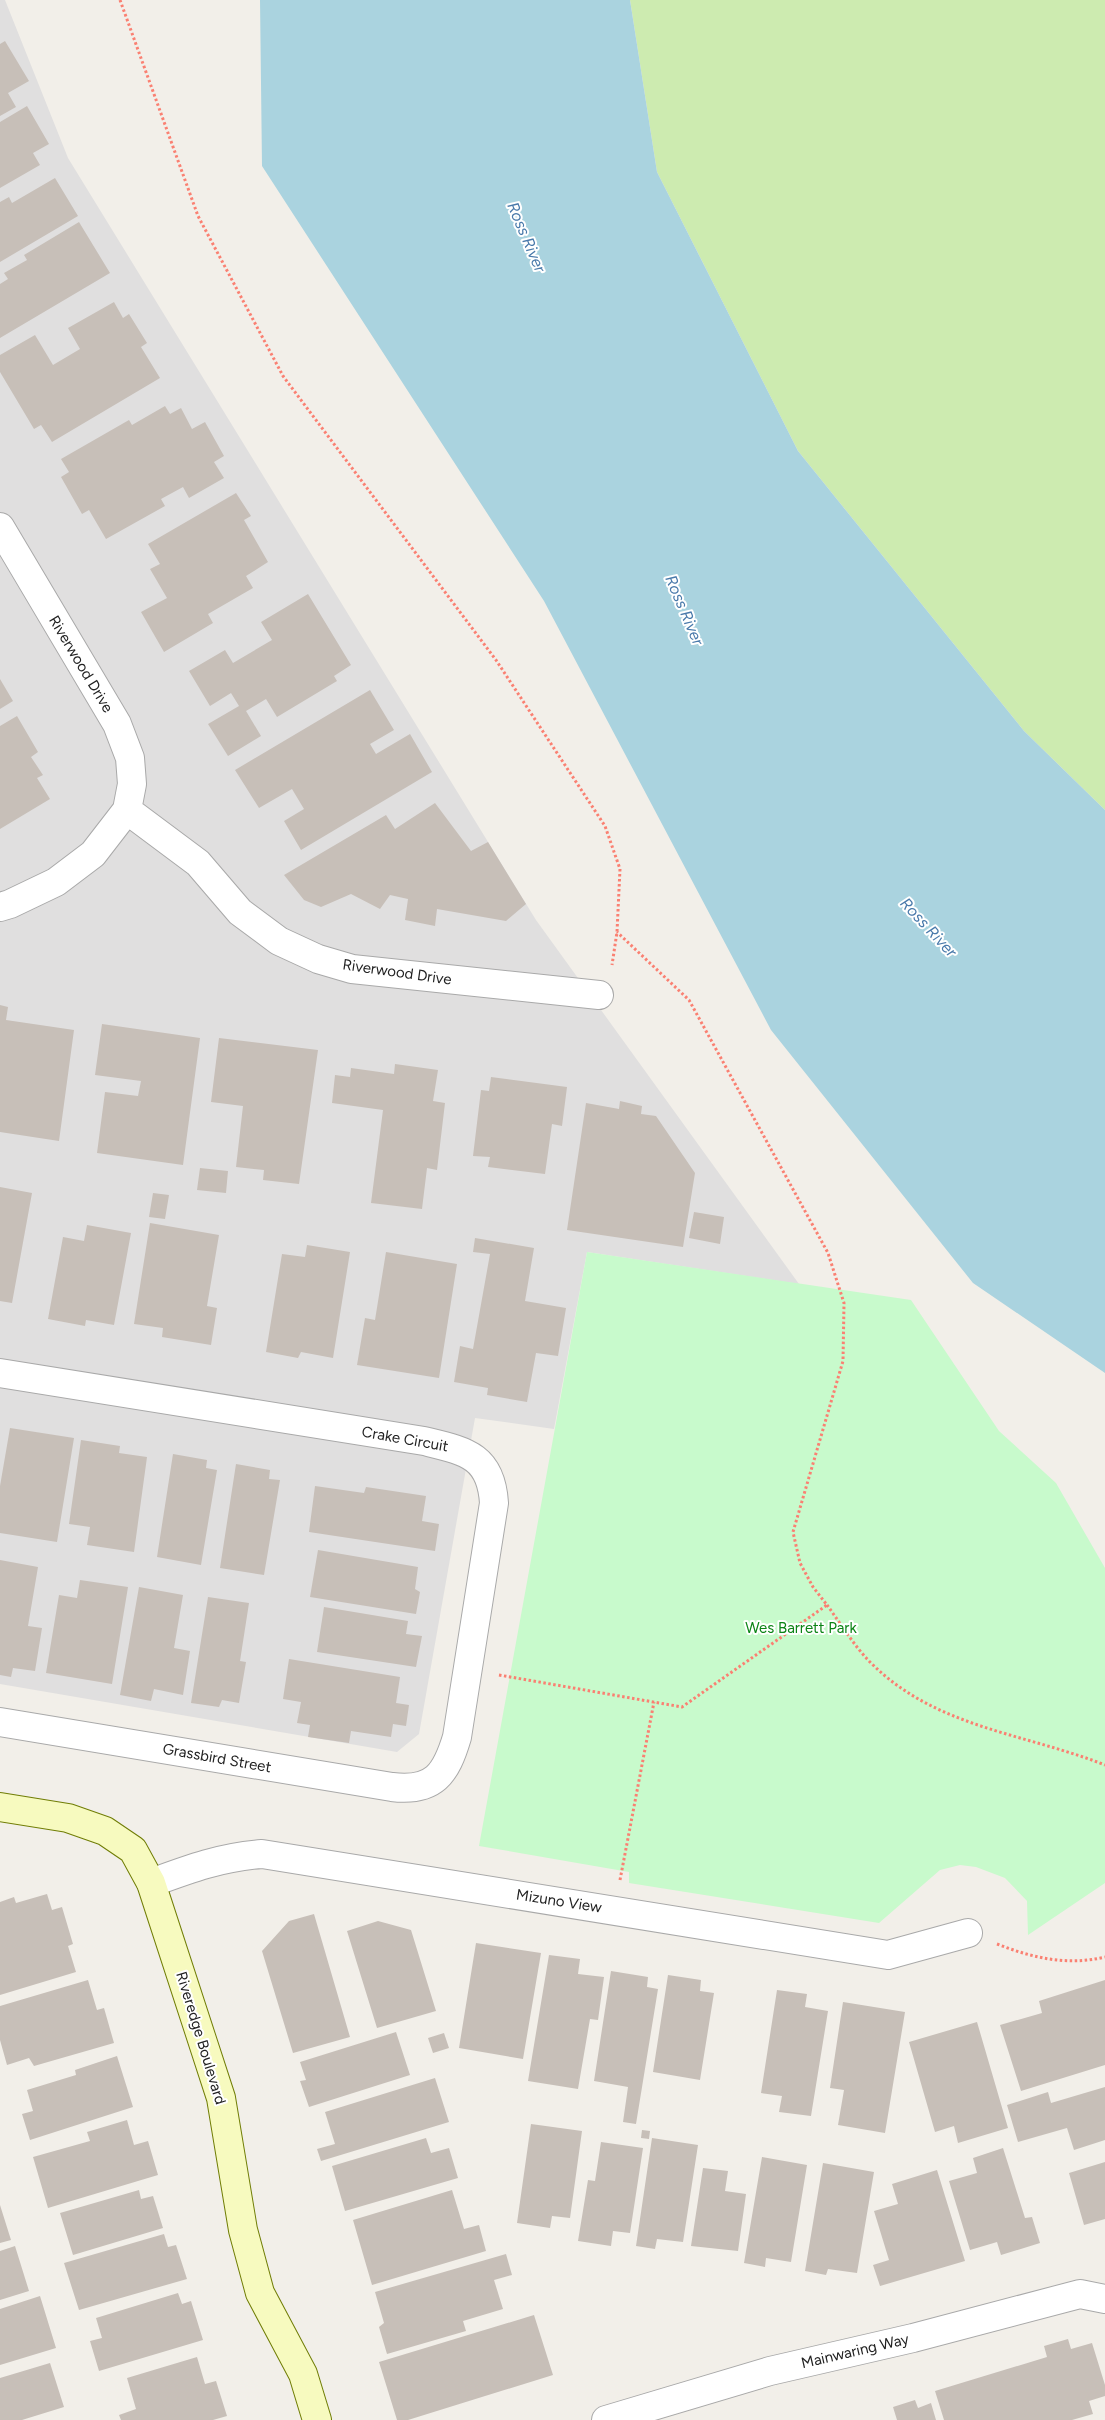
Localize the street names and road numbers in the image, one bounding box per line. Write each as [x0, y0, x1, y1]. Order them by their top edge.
street label: Riverwood Drive [45, 612, 117, 716]
street label: Riverwood Drive [341, 955, 453, 989]
street label: Crake Circuit [360, 1423, 450, 1456]
street label: Grassbird Street [161, 1740, 273, 1776]
street label: Mizuno View [515, 1885, 603, 1917]
street label: Riveredge Boulevard [172, 1969, 230, 2107]
street label: Mainwaring Way [799, 2330, 911, 2372]

